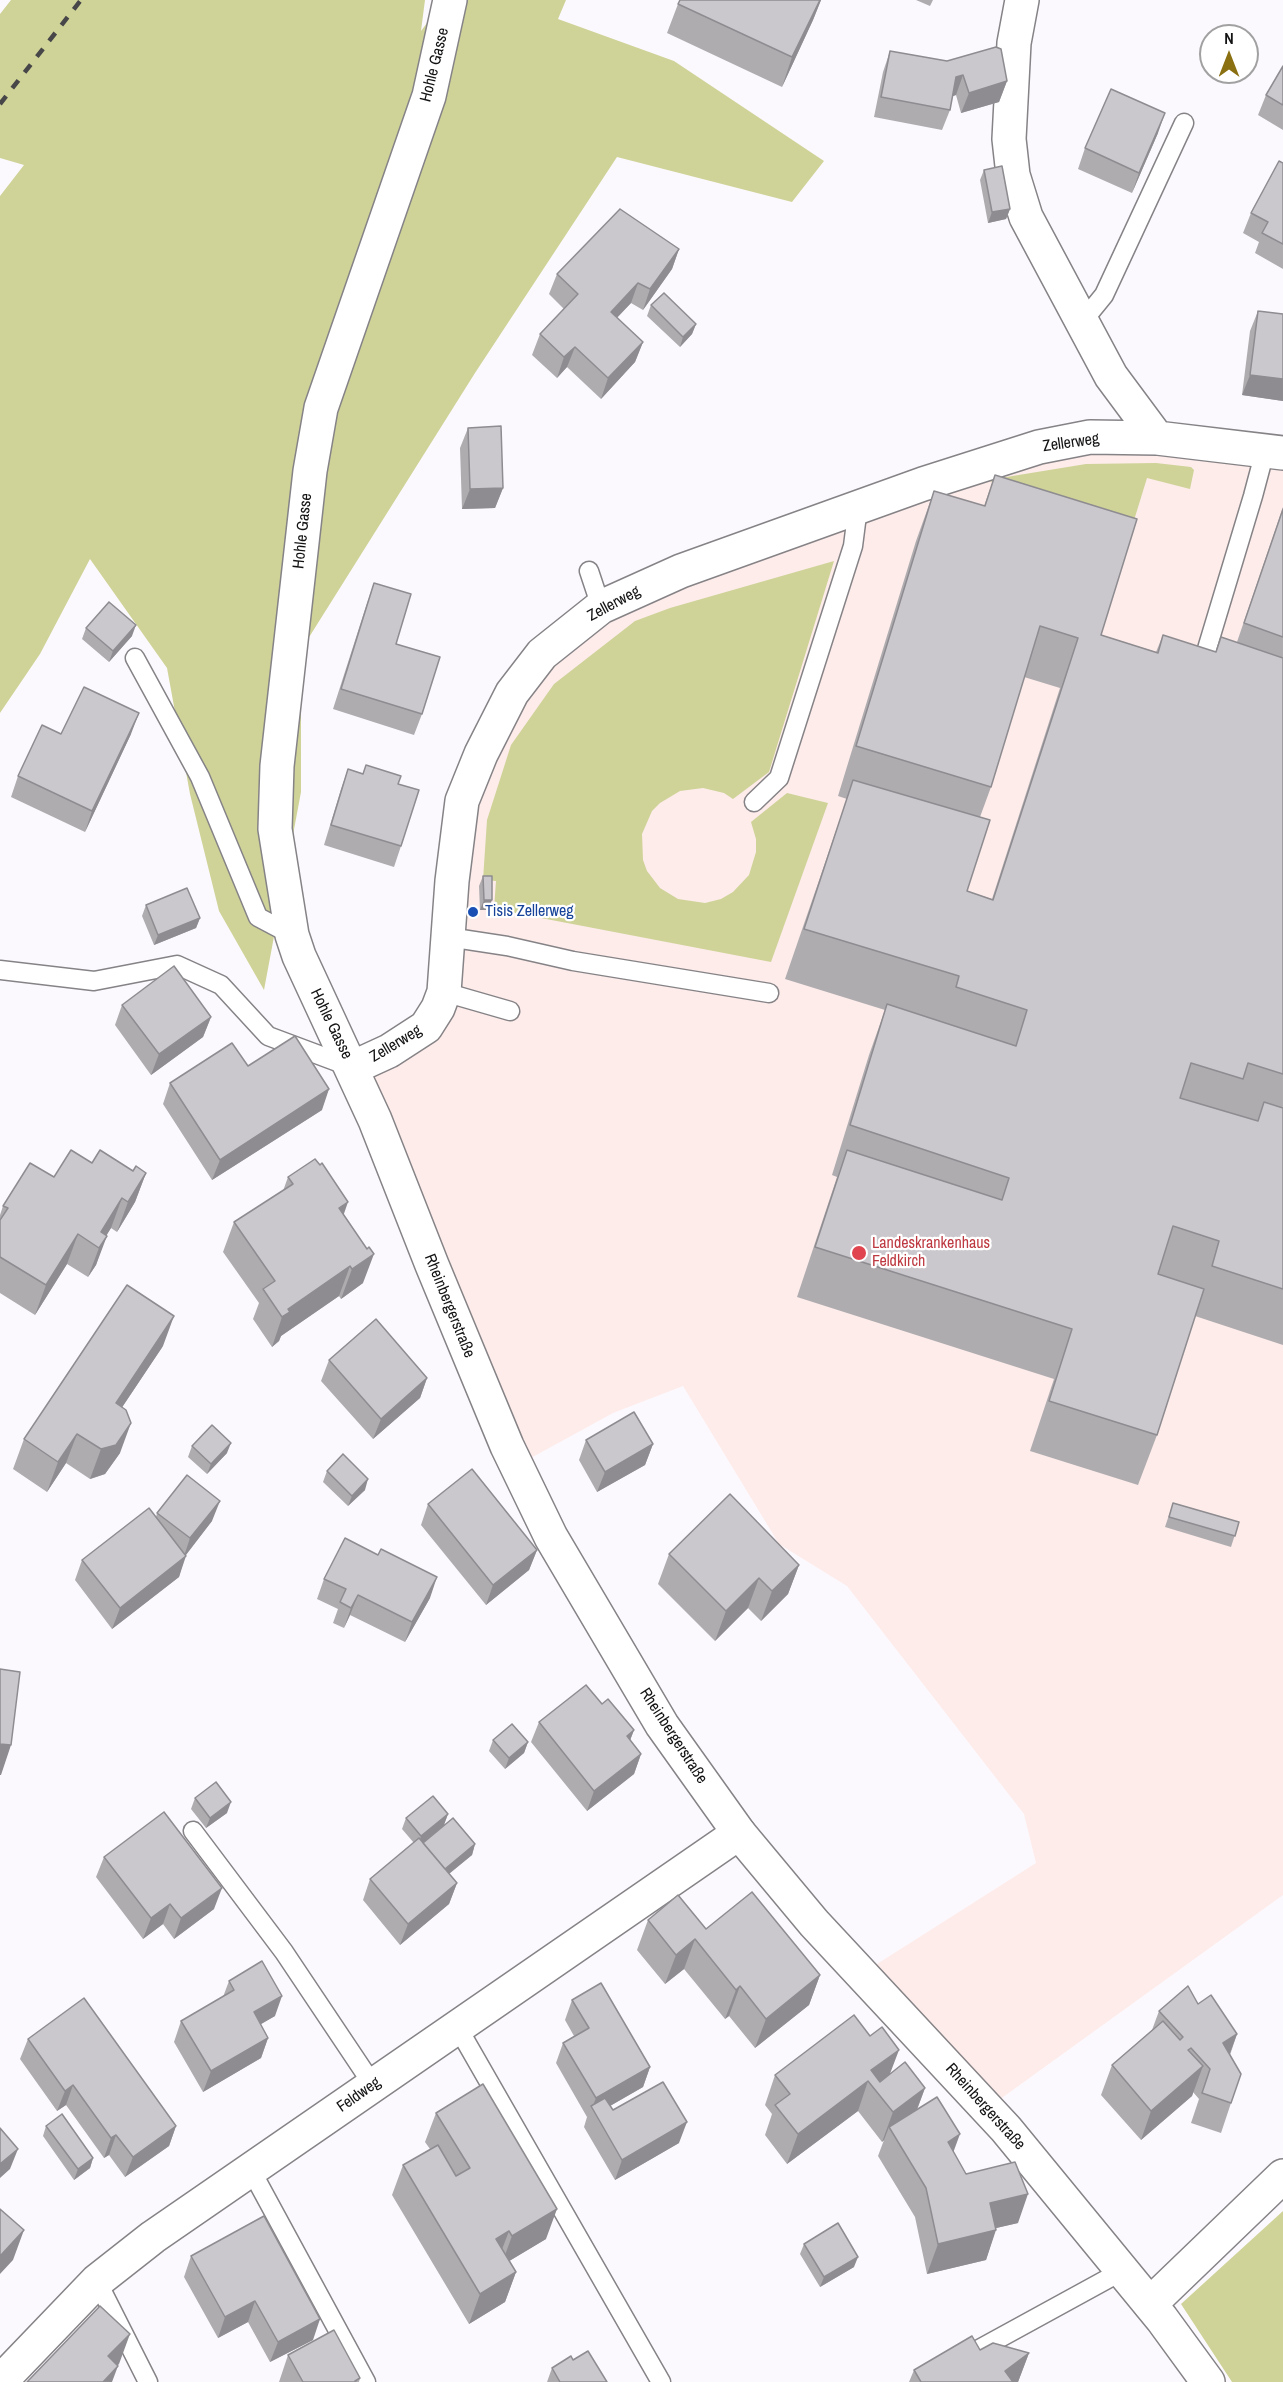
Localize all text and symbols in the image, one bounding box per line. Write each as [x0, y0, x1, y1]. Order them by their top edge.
north arrow [1199, 24, 1259, 84]
street label: Hohle Gasse [417, 26, 453, 104]
text: N [1224, 27, 1234, 49]
street label: Zellerweg [1042, 430, 1100, 456]
street label: Hohle Gasse [289, 492, 317, 570]
street label: Zellerweg [584, 582, 644, 626]
place label: Tisis Zellerweg [485, 902, 574, 922]
marker: Tisis Zellerweg [466, 905, 480, 919]
street label: Hohle Gasse [306, 986, 356, 1062]
street label: Zellerweg [367, 1021, 425, 1067]
place label: Landeskrankenhaus Feldkirch [872, 1234, 990, 1272]
marker: Landeskrankenhaus Feldkirch [850, 1244, 868, 1262]
street label: Rheinbergerstraße [419, 1251, 479, 1361]
street label: Rheinbergerstraße [635, 1685, 711, 1787]
street label: Rheinbergerstraße [941, 2060, 1029, 2154]
street label: Feldweg [333, 2073, 385, 2117]

